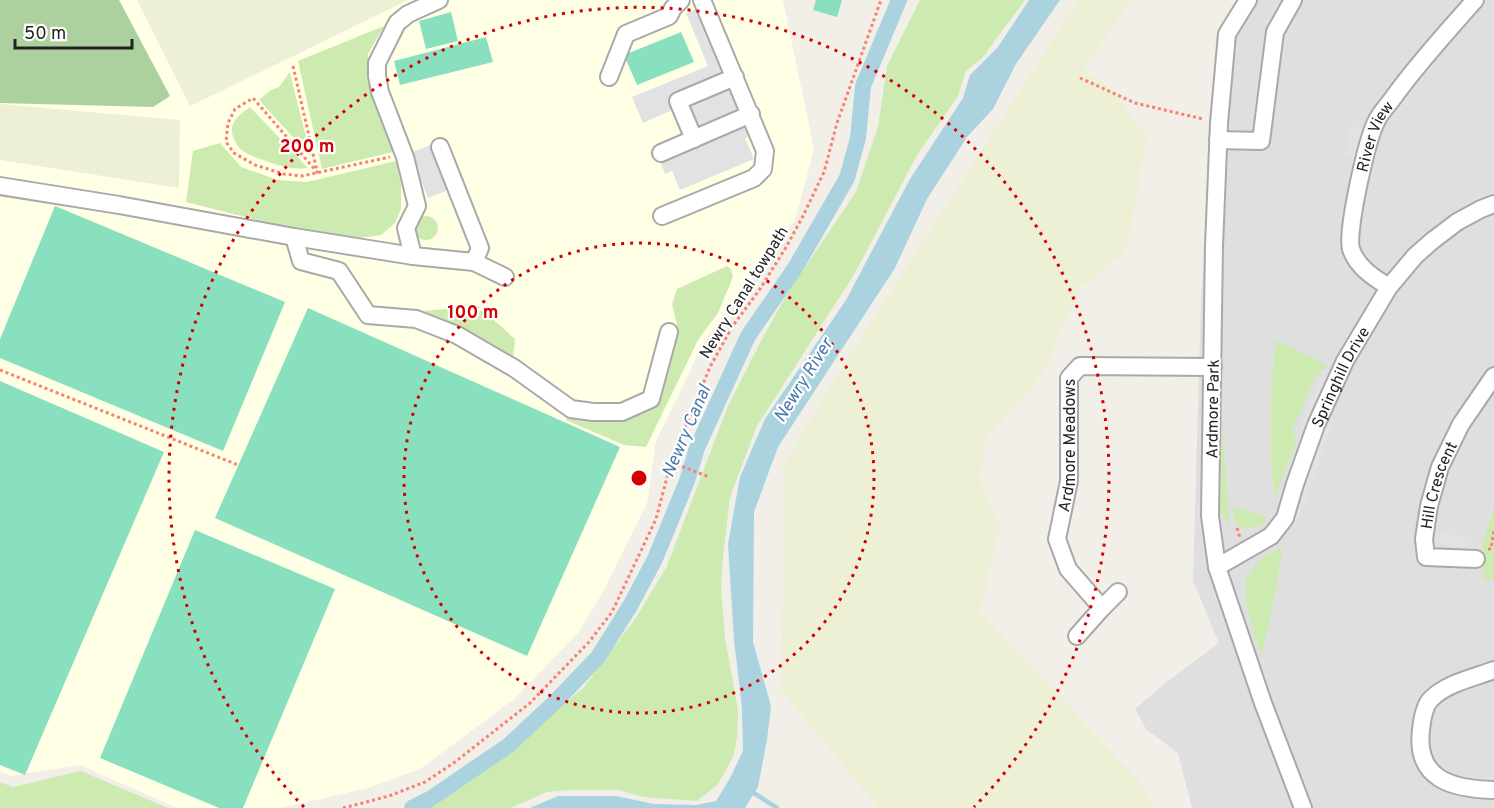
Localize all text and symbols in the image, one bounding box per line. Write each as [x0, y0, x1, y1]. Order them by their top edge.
scale bar [15, 12, 132, 50]
text: 50 m [24, 23, 66, 46]
street label: River View [1354, 98, 1399, 174]
text: 200 m [279, 136, 335, 159]
street label: Newry Canal towpath [696, 223, 794, 363]
text: 100 m [447, 302, 499, 325]
street label: Springhill Drive [1308, 324, 1375, 431]
water label: Newry River [769, 333, 840, 427]
street label: Ardmore Park [1203, 359, 1225, 459]
street label: Ardmore Meadows [1055, 379, 1081, 514]
water label: Newry Canal [658, 381, 718, 481]
street label: Hill Crescent [1418, 439, 1463, 531]
centre of rings [629, 468, 649, 488]

